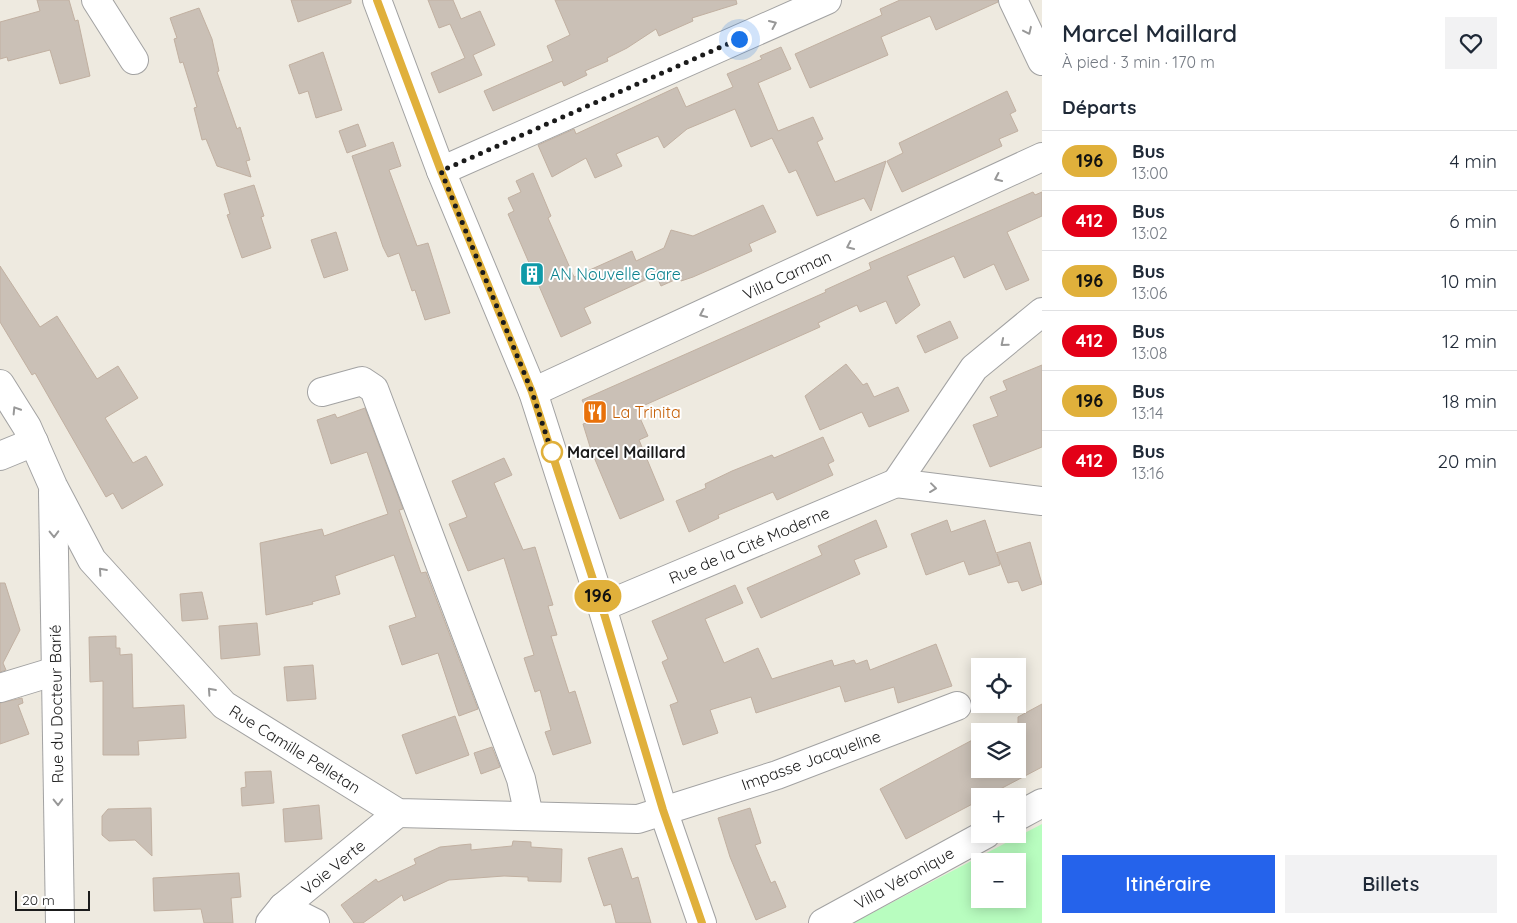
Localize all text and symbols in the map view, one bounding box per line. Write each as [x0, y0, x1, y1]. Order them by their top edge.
button: heart [1445, 17, 1497, 69]
text: Marcel Maillard [1062, 18, 1237, 48]
one-way arrow [768, 19, 777, 30]
one-way arrow [1021, 26, 1032, 35]
your location [727, 27, 752, 52]
text: À pied · 3 min · 170 m [1062, 52, 1215, 72]
text: Départs [1062, 95, 1136, 119]
text: Bus [1132, 139, 1165, 163]
text: 196 [1076, 149, 1103, 172]
text: 4 min [1449, 149, 1497, 173]
text: 13:00 [1132, 163, 1168, 183]
one-way arrow [994, 171, 1003, 182]
text: Bus [1132, 199, 1165, 223]
text: 412 [1076, 209, 1103, 232]
text: 6 min [1449, 209, 1497, 233]
text: 13:02 [1132, 223, 1168, 243]
one-way arrow [846, 239, 855, 250]
street label: Villa Carman [740, 246, 834, 304]
text: Bus [1132, 259, 1165, 283]
building icon: AN Nouvelle Gare [519, 261, 545, 287]
place label: AN Nouvelle Gare [550, 264, 681, 284]
text: 196 [1076, 269, 1103, 292]
text: 10 min [1441, 269, 1497, 293]
text: 13:06 [1132, 283, 1167, 303]
one-way arrow [699, 307, 708, 317]
text: Bus [1132, 319, 1165, 343]
text: 412 [1076, 329, 1103, 352]
text: 12 min [1442, 329, 1497, 353]
one-way arrow [1001, 337, 1010, 346]
text: 13:08 [1132, 343, 1167, 363]
text: Bus [1132, 379, 1165, 403]
text: 196 [1076, 389, 1103, 412]
text: 18 min [1442, 389, 1497, 413]
restaurant icon: La Trinita [582, 399, 608, 425]
place label: La Trinita [612, 402, 681, 422]
text: 13:14 [1132, 403, 1163, 423]
one-way arrow [13, 407, 23, 416]
text: Bus [1132, 439, 1165, 463]
marker: Marcel Maillard [541, 441, 563, 463]
place label: Marcel Maillard [567, 442, 686, 462]
text: 412 [1076, 449, 1103, 472]
text: 20 min [1438, 449, 1497, 473]
text: 13:16 [1132, 463, 1164, 483]
one-way arrow [929, 482, 937, 493]
street label: Rue de la Cité Moderne [666, 502, 832, 588]
one-way arrow [48, 531, 59, 539]
one-way arrow [99, 568, 108, 577]
line badge: 196 [569, 580, 627, 612]
text: 196 [584, 584, 612, 607]
street label: Rue du Docteur Barié [45, 624, 67, 784]
map controls [971, 658, 1026, 908]
button: locate [971, 658, 1026, 713]
one-way arrow [208, 688, 217, 697]
street label: Rue Camille Pelletan [226, 701, 364, 797]
button: layers [971, 723, 1026, 778]
street label: Impasse Jacqueline [739, 726, 883, 794]
button: + [971, 788, 1026, 843]
one-way arrow [53, 798, 63, 806]
street label: Voie Verte [297, 835, 369, 899]
street label: Villa Véronique [851, 842, 957, 914]
button: − [971, 853, 1026, 908]
button: Itinéraire [1062, 855, 1275, 913]
button: Billets [1285, 855, 1497, 913]
scale bar [15, 888, 90, 911]
text: 20 m [22, 891, 55, 909]

